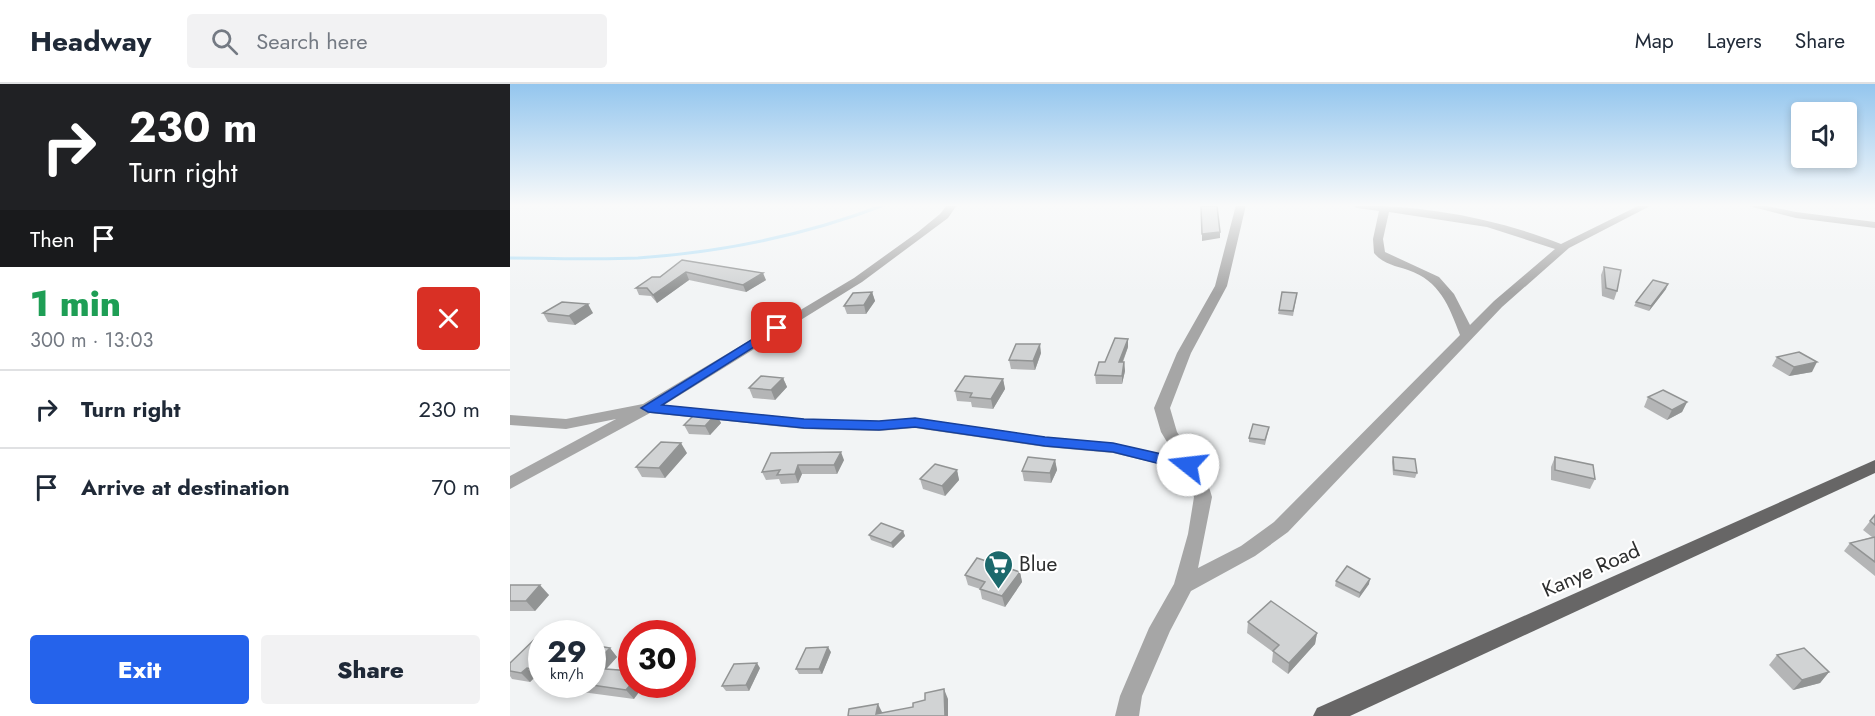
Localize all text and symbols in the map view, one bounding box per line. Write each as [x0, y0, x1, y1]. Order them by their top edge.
search box [187, 14, 607, 68]
text: Headway [30, 21, 151, 62]
icon: search [208, 25, 241, 58]
text: Search here [256, 25, 368, 57]
text: Map [1635, 26, 1674, 56]
text: Layers [1707, 26, 1762, 56]
text: Share [1795, 26, 1845, 56]
text: 230 m [129, 97, 257, 158]
map controls [1791, 102, 1857, 168]
button: sound [1791, 102, 1857, 168]
icon: right [30, 108, 108, 186]
text: Turn right [129, 153, 237, 192]
icon: arrive [87, 222, 120, 255]
text: Then [30, 223, 75, 255]
text: 1 min [30, 277, 121, 329]
button: close [417, 287, 480, 350]
pin [751, 302, 802, 353]
icon: arrive [760, 311, 793, 344]
text: 300 m · 13:03 [30, 326, 153, 355]
icon: right [30, 393, 63, 426]
text: Turn right [81, 393, 181, 425]
text: 230 m [419, 393, 480, 425]
position arrow [1156, 433, 1220, 497]
icon: arrive [30, 471, 63, 504]
text: Arrive at destination [81, 471, 290, 503]
text: 70 m [431, 471, 480, 503]
street label: Kanye Road [1537, 535, 1645, 605]
supermarket icon: Blue [982, 548, 1014, 590]
place label: Blue [1019, 549, 1058, 579]
speed limit sign: 30 [618, 620, 696, 698]
text: 29 [547, 630, 587, 673]
button: Exit [30, 635, 249, 704]
button: Share [261, 635, 480, 704]
text: km/h [550, 663, 584, 685]

